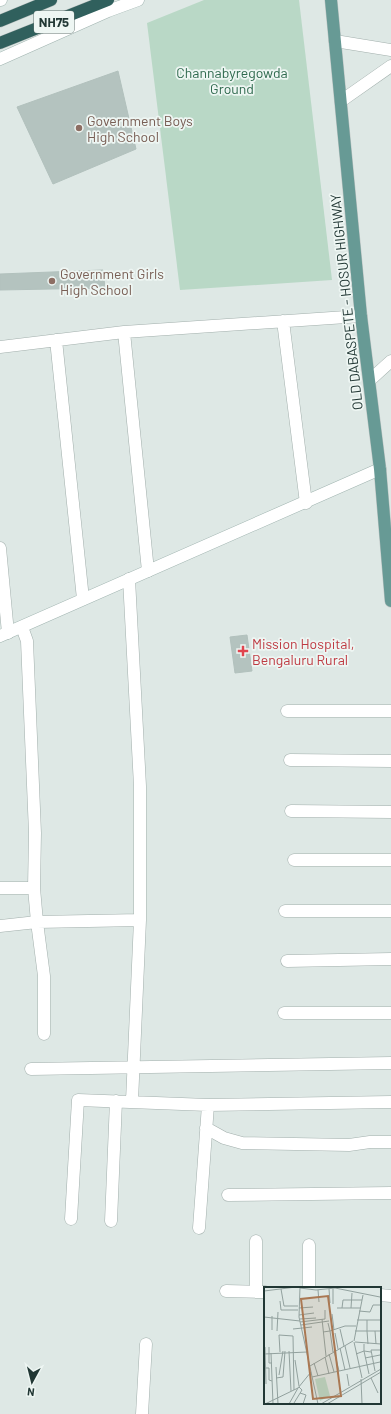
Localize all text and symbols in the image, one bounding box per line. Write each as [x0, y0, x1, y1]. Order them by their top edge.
road number: NH75 [34, 11, 74, 33]
park label: Channabyregowda Ground [176, 64, 288, 97]
place label: Government Boys High School [87, 112, 193, 145]
marker: Government Boys High School [74, 123, 84, 133]
street label: OLD DABASPETE - HOSUR HIGHWAY [326, 193, 366, 411]
place label: Government Girls High School [60, 265, 164, 298]
marker: Government Girls High School [47, 276, 57, 286]
place label: Mission Hospital, Bengaluru Rural [252, 635, 354, 668]
marker: Mission Hospital, Bengaluru Rural [237, 645, 249, 657]
inset map [264, 1287, 381, 1404]
north arrow [12, 1362, 52, 1402]
text: N [26, 1386, 35, 1399]

